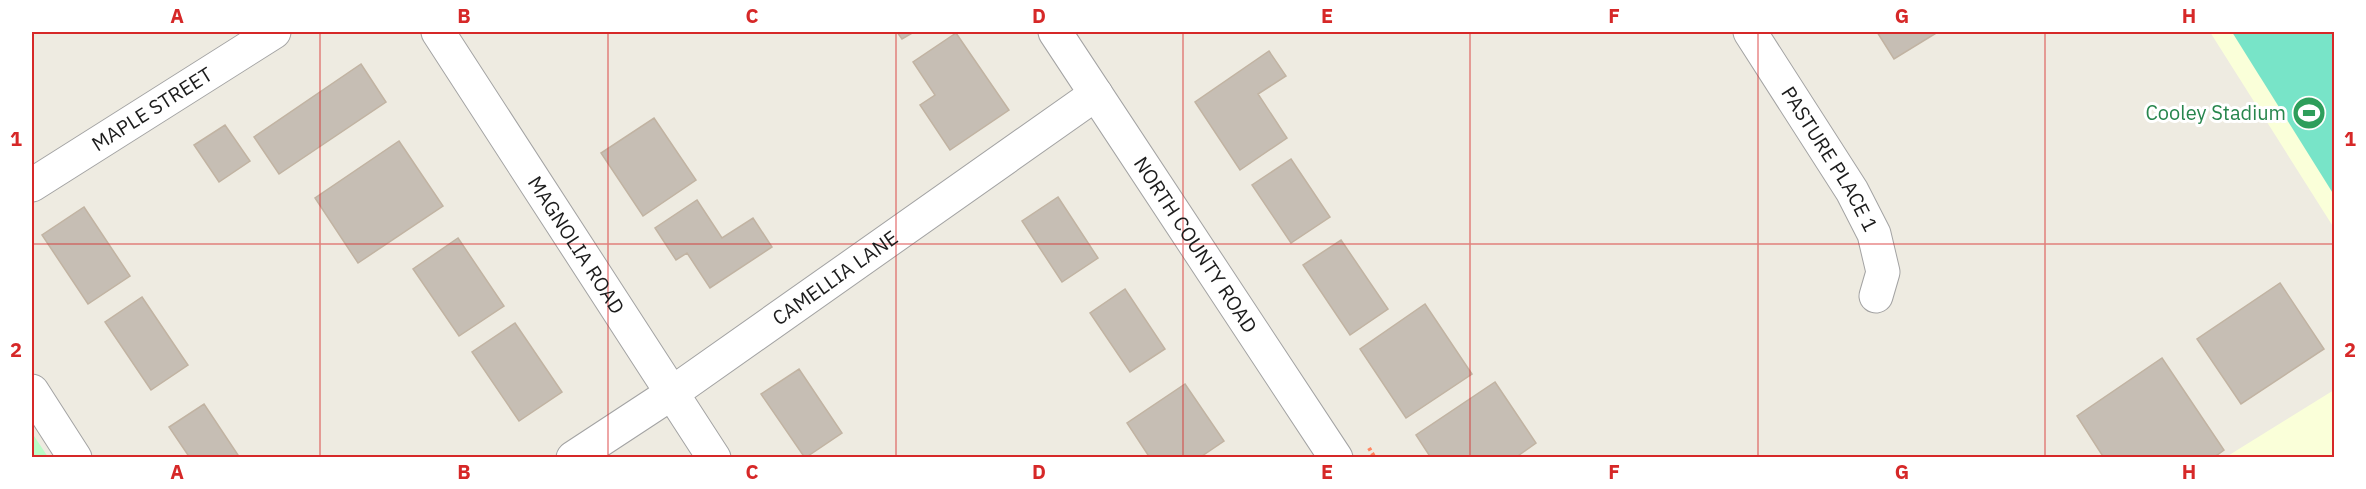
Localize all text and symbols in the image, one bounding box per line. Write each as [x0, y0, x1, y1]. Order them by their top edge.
text: A [170, 2, 184, 29]
text: B [457, 2, 471, 29]
text: C [745, 2, 759, 29]
text: D [1032, 2, 1046, 29]
text: E [1321, 2, 1333, 29]
text: F [1608, 2, 1620, 29]
text: G [1895, 2, 1909, 29]
text: H [2182, 2, 2196, 29]
street label: MAPLE STREET [86, 60, 217, 157]
street label: PASTURE PLACE 1 [1775, 81, 1884, 236]
sports icon: Cooley Stadium [2291, 95, 2327, 131]
place label: Cooley Stadium [2145, 99, 2286, 126]
text: 1 [10, 125, 22, 152]
text: 1 [2344, 125, 2356, 152]
street label: NORTH COUNTY ROAD [1128, 151, 1264, 338]
street label: MAGNOLIA ROAD [522, 171, 631, 319]
street label: CAMELLIA LANE [767, 224, 903, 331]
text: 2 [10, 336, 22, 363]
text: 2 [2344, 336, 2356, 363]
text: A [170, 458, 184, 485]
text: B [457, 458, 471, 485]
text: C [745, 458, 759, 485]
text: D [1032, 458, 1046, 485]
text: E [1321, 458, 1333, 485]
text: F [1608, 458, 1620, 485]
text: G [1895, 458, 1909, 485]
text: H [2182, 458, 2196, 485]

